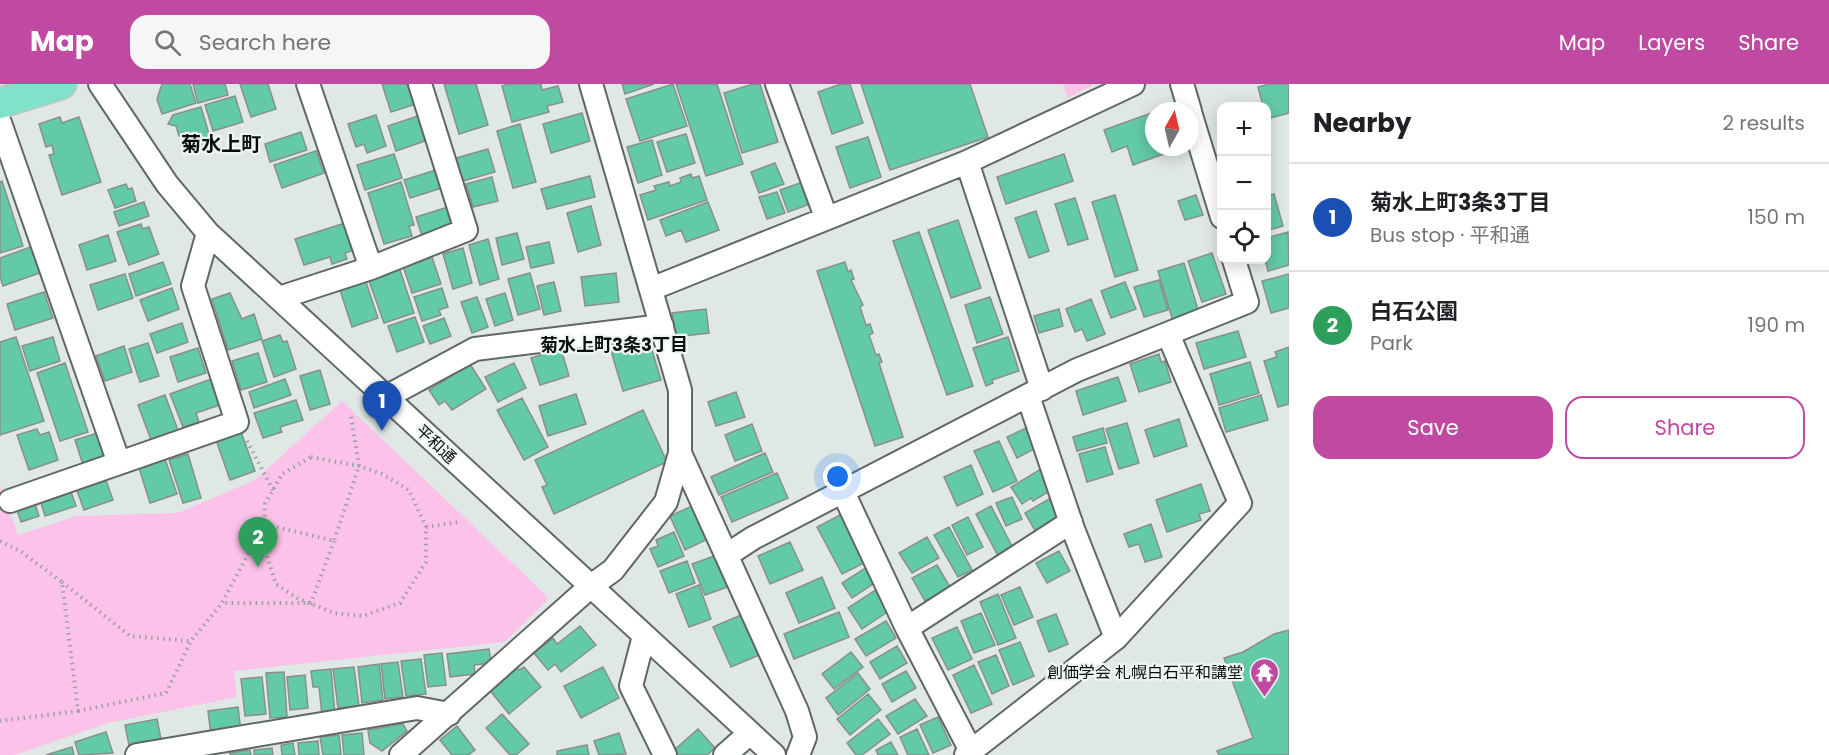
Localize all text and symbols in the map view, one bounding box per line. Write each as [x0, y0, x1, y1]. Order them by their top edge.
search box [130, 15, 550, 69]
text: Map [30, 22, 94, 61]
icon: search [151, 26, 184, 59]
text: Search here [199, 27, 331, 58]
text: Map [1559, 28, 1605, 57]
text: Layers [1638, 28, 1705, 57]
text: Share [1738, 28, 1799, 57]
north arrow [1145, 102, 1199, 156]
map controls [1217, 102, 1271, 264]
button: + [1217, 102, 1271, 156]
text: Nearby [1313, 105, 1411, 141]
text: 2 results [1722, 109, 1805, 137]
district label: 菊水上町 [181, 130, 261, 158]
button: − [1217, 156, 1271, 210]
text: 菊水上町3条3丁目 [1370, 187, 1551, 218]
text: 1 [1329, 203, 1336, 231]
text: 150 m [1748, 203, 1805, 231]
button: locate [1217, 210, 1271, 264]
text: Bus stop · 平和通 [1370, 221, 1530, 249]
text: 白石公園 [1370, 296, 1458, 327]
text: 2 [1327, 311, 1338, 339]
text: 190 m [1748, 311, 1805, 339]
text: Park [1370, 329, 1413, 357]
district label: 菊水上町3条3丁目 [540, 332, 688, 357]
pin: 1 [362, 382, 401, 431]
button: Save [1313, 396, 1553, 459]
button: Share [1565, 396, 1805, 459]
street label: 平和通 [411, 419, 461, 469]
your location [823, 462, 852, 491]
pin: 2 [238, 518, 278, 567]
temple icon: 創価学会 札幌白石平和講堂 [1248, 656, 1280, 698]
place label: 創価学会 札幌白石平和講堂 [1047, 661, 1243, 684]

